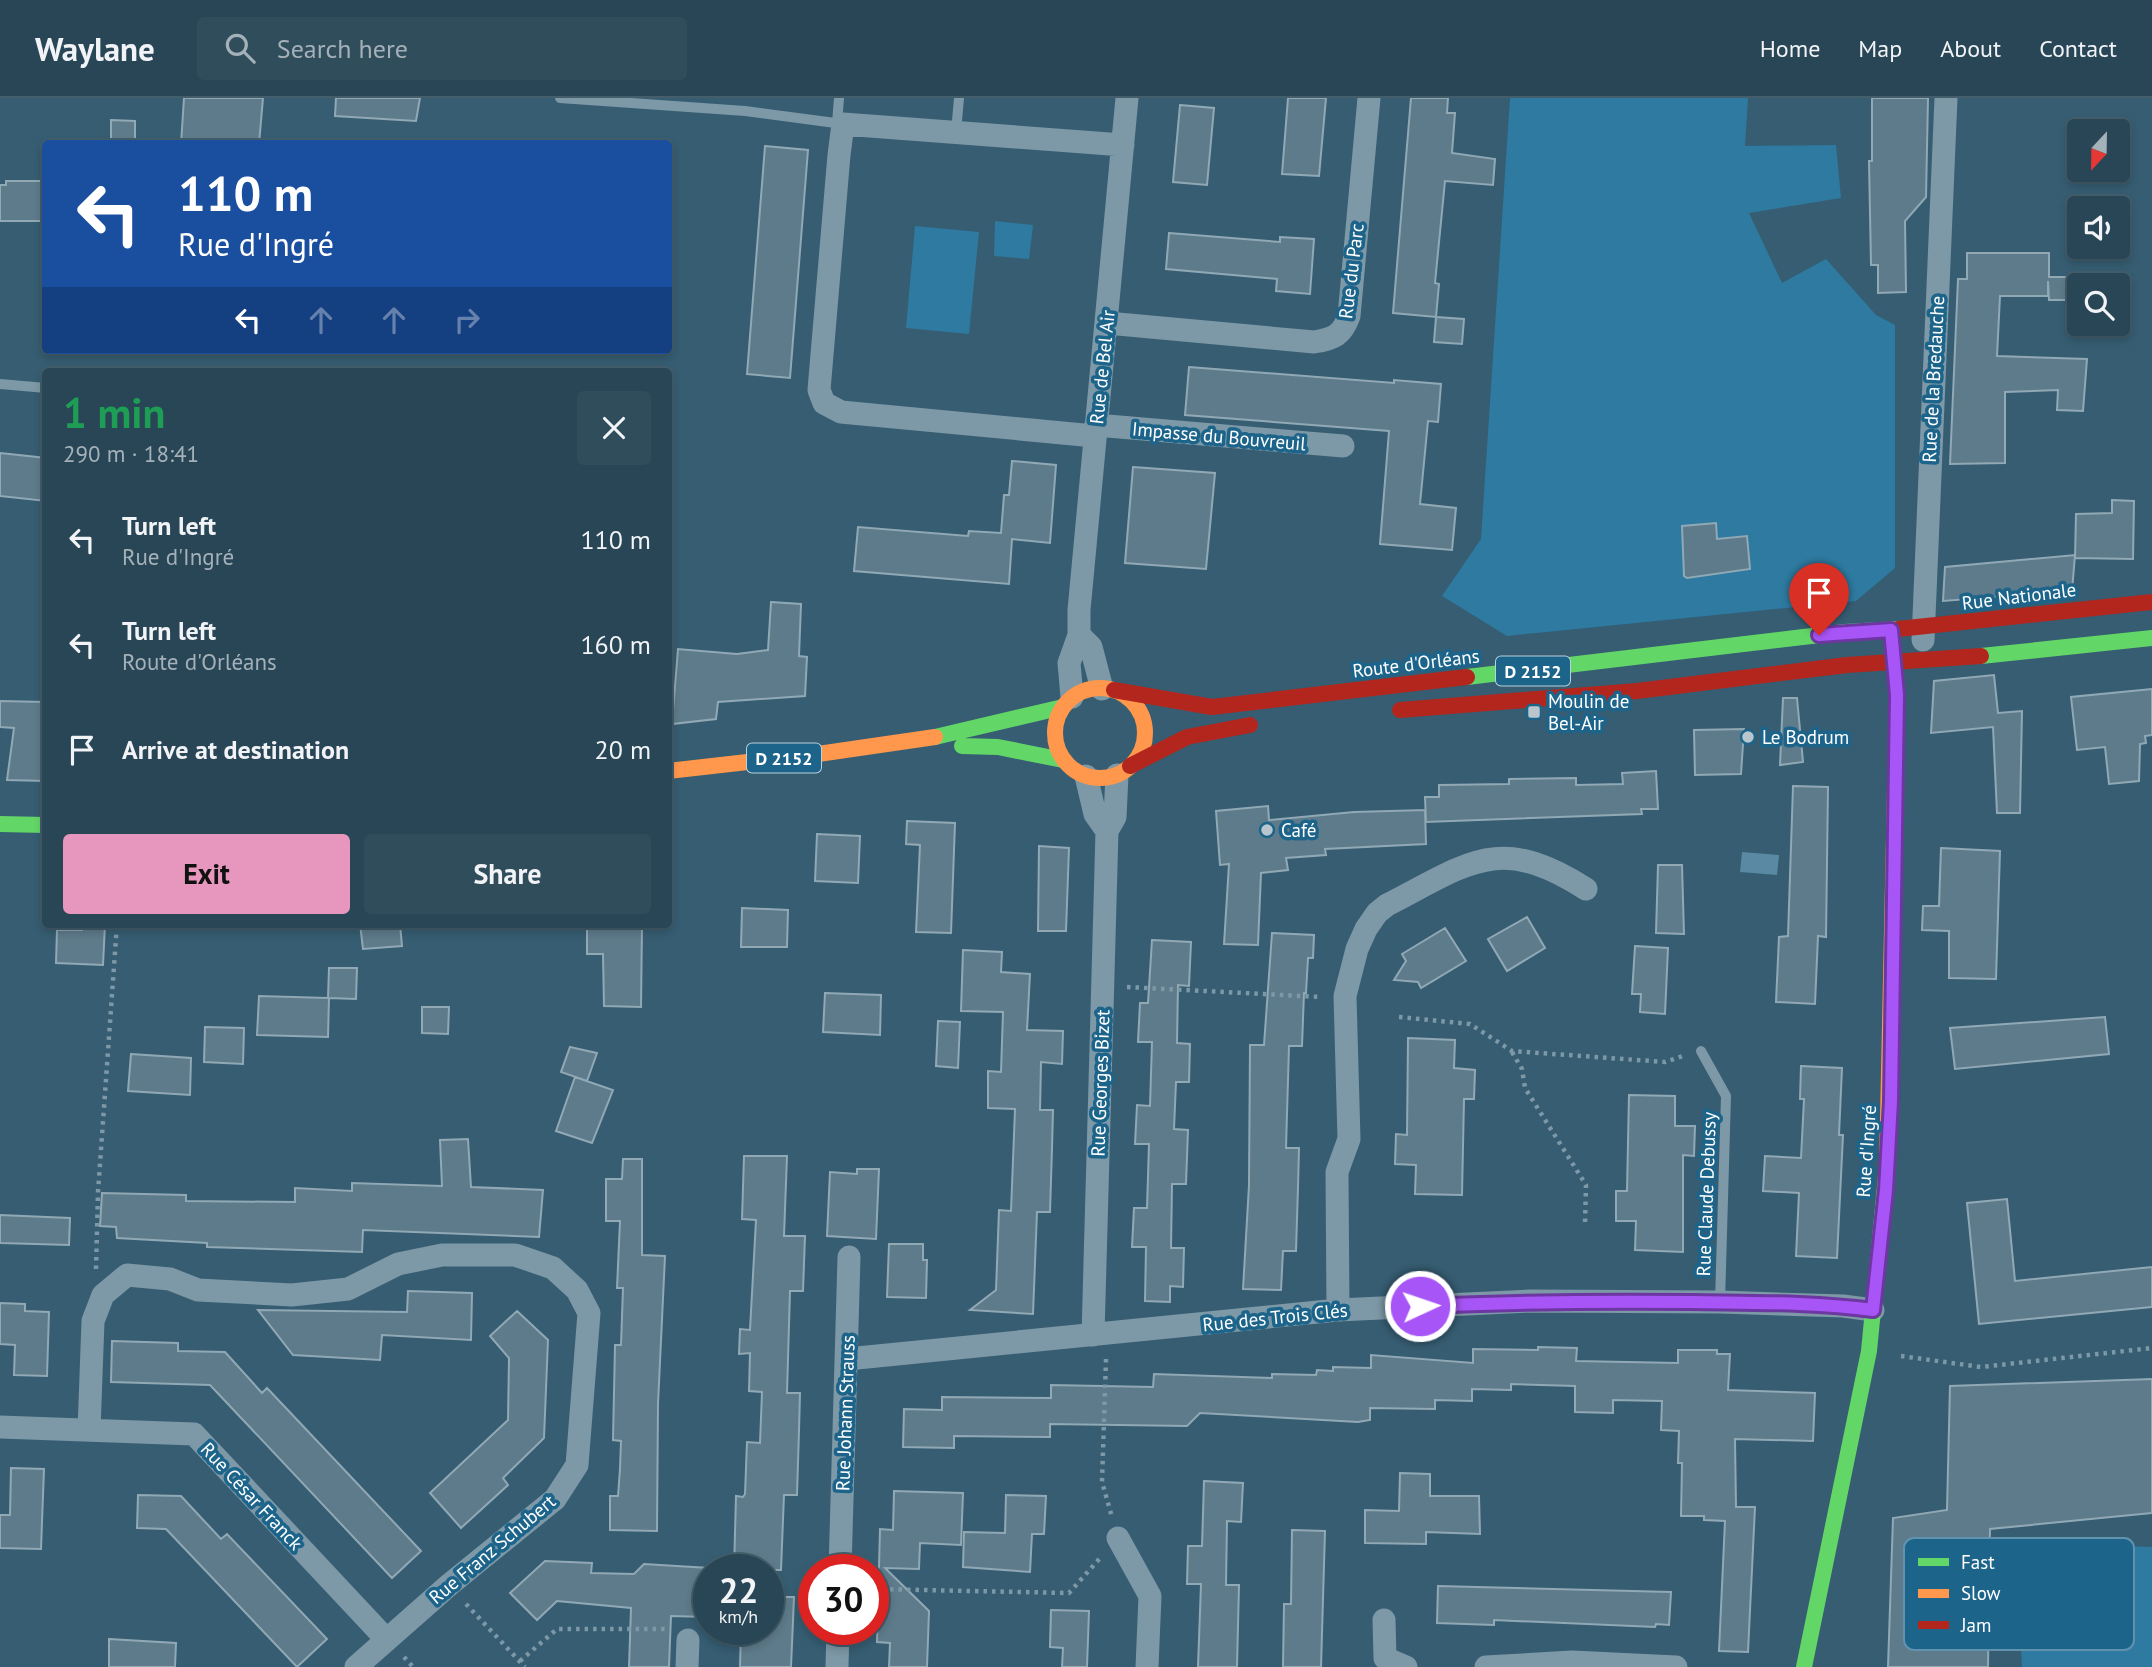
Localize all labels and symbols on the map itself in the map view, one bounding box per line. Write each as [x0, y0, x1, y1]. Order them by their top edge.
north arrow [2067, 119, 2130, 182]
street label: Rue du Parc [1333, 222, 1369, 320]
street label: Rue de la Bredauche [1917, 295, 1949, 463]
street label: Rue de Bel Air [1084, 308, 1120, 425]
street label: Impasse du Bouvreuil [1131, 416, 1307, 456]
pin [1789, 563, 1849, 635]
street label: Rue Nationale [1960, 577, 2078, 615]
street label: Route d'Orléans [1351, 643, 1481, 683]
road number: D 2152 [1496, 656, 1570, 686]
place label: Moulin de Bel-Air [1548, 689, 1629, 735]
marker: Moulin de Bel-Air [1526, 704, 1542, 720]
place label: Le Bodrum [1762, 725, 1849, 749]
marker: Le Bodrum [1740, 729, 1756, 745]
road number: D 2152 [747, 744, 821, 772]
place label: Café [1281, 818, 1316, 842]
marker: Café [1259, 822, 1275, 838]
street label: Rue Georges Bizet [1085, 1008, 1115, 1157]
street label: Rue d'Ingré [1851, 1104, 1881, 1198]
street label: Rue Claude Debussy [1691, 1111, 1721, 1277]
position arrow [1383, 1269, 1457, 1343]
street label: Rue des Trois Clés [1201, 1297, 1349, 1337]
street label: Rue Johann Strauss [830, 1335, 860, 1491]
street label: Rue César Franck [196, 1437, 308, 1555]
street label: Rue Franz Schubert [424, 1489, 561, 1609]
legend [1904, 1538, 2134, 1650]
text: Fast [1961, 1550, 1995, 1574]
speed limit sign: 30 [798, 1554, 889, 1645]
text: Slow [1961, 1581, 2001, 1605]
text: Jam [1960, 1613, 1991, 1637]

